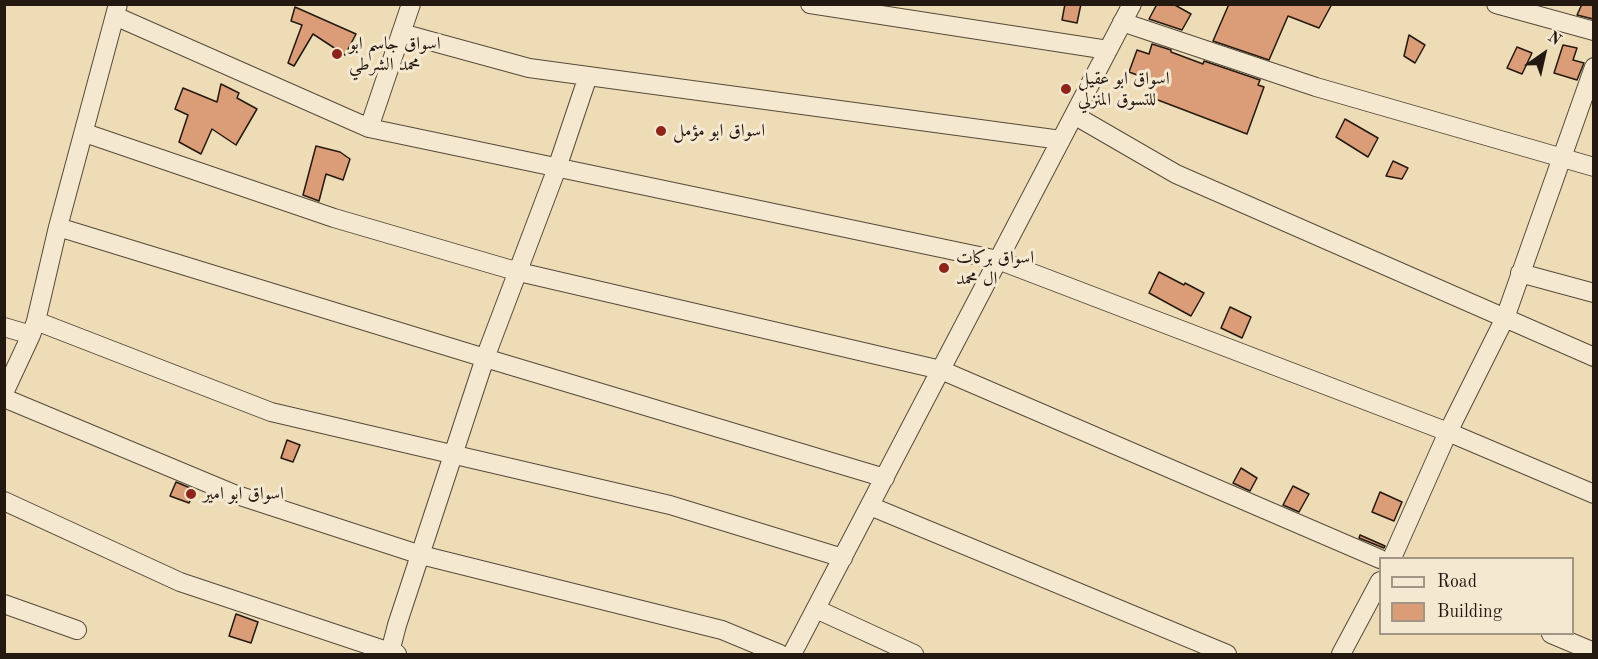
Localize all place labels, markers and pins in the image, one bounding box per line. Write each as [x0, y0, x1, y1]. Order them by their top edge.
place label: اسواق جاسم ابو محمد الشرطي [349, 33, 441, 76]
marker: اسواق جاسم ابو محمد الشرطي [330, 47, 344, 61]
place label: اسواق ابو عقيل للتسوق المنزلي [1078, 68, 1170, 110]
marker: اسواق ابو عقيل للتسوق المنزلي [1059, 82, 1073, 96]
place label: اسواق ابو مؤمل [673, 120, 765, 142]
marker: اسواق ابو مؤمل [654, 124, 668, 138]
place label: اسواق بركات ال محمد [956, 247, 1034, 290]
marker: اسواق بركات ال محمد [937, 261, 951, 275]
place label: اسواق ابو امير [203, 483, 284, 505]
marker: اسواق ابو امير [184, 487, 198, 501]

